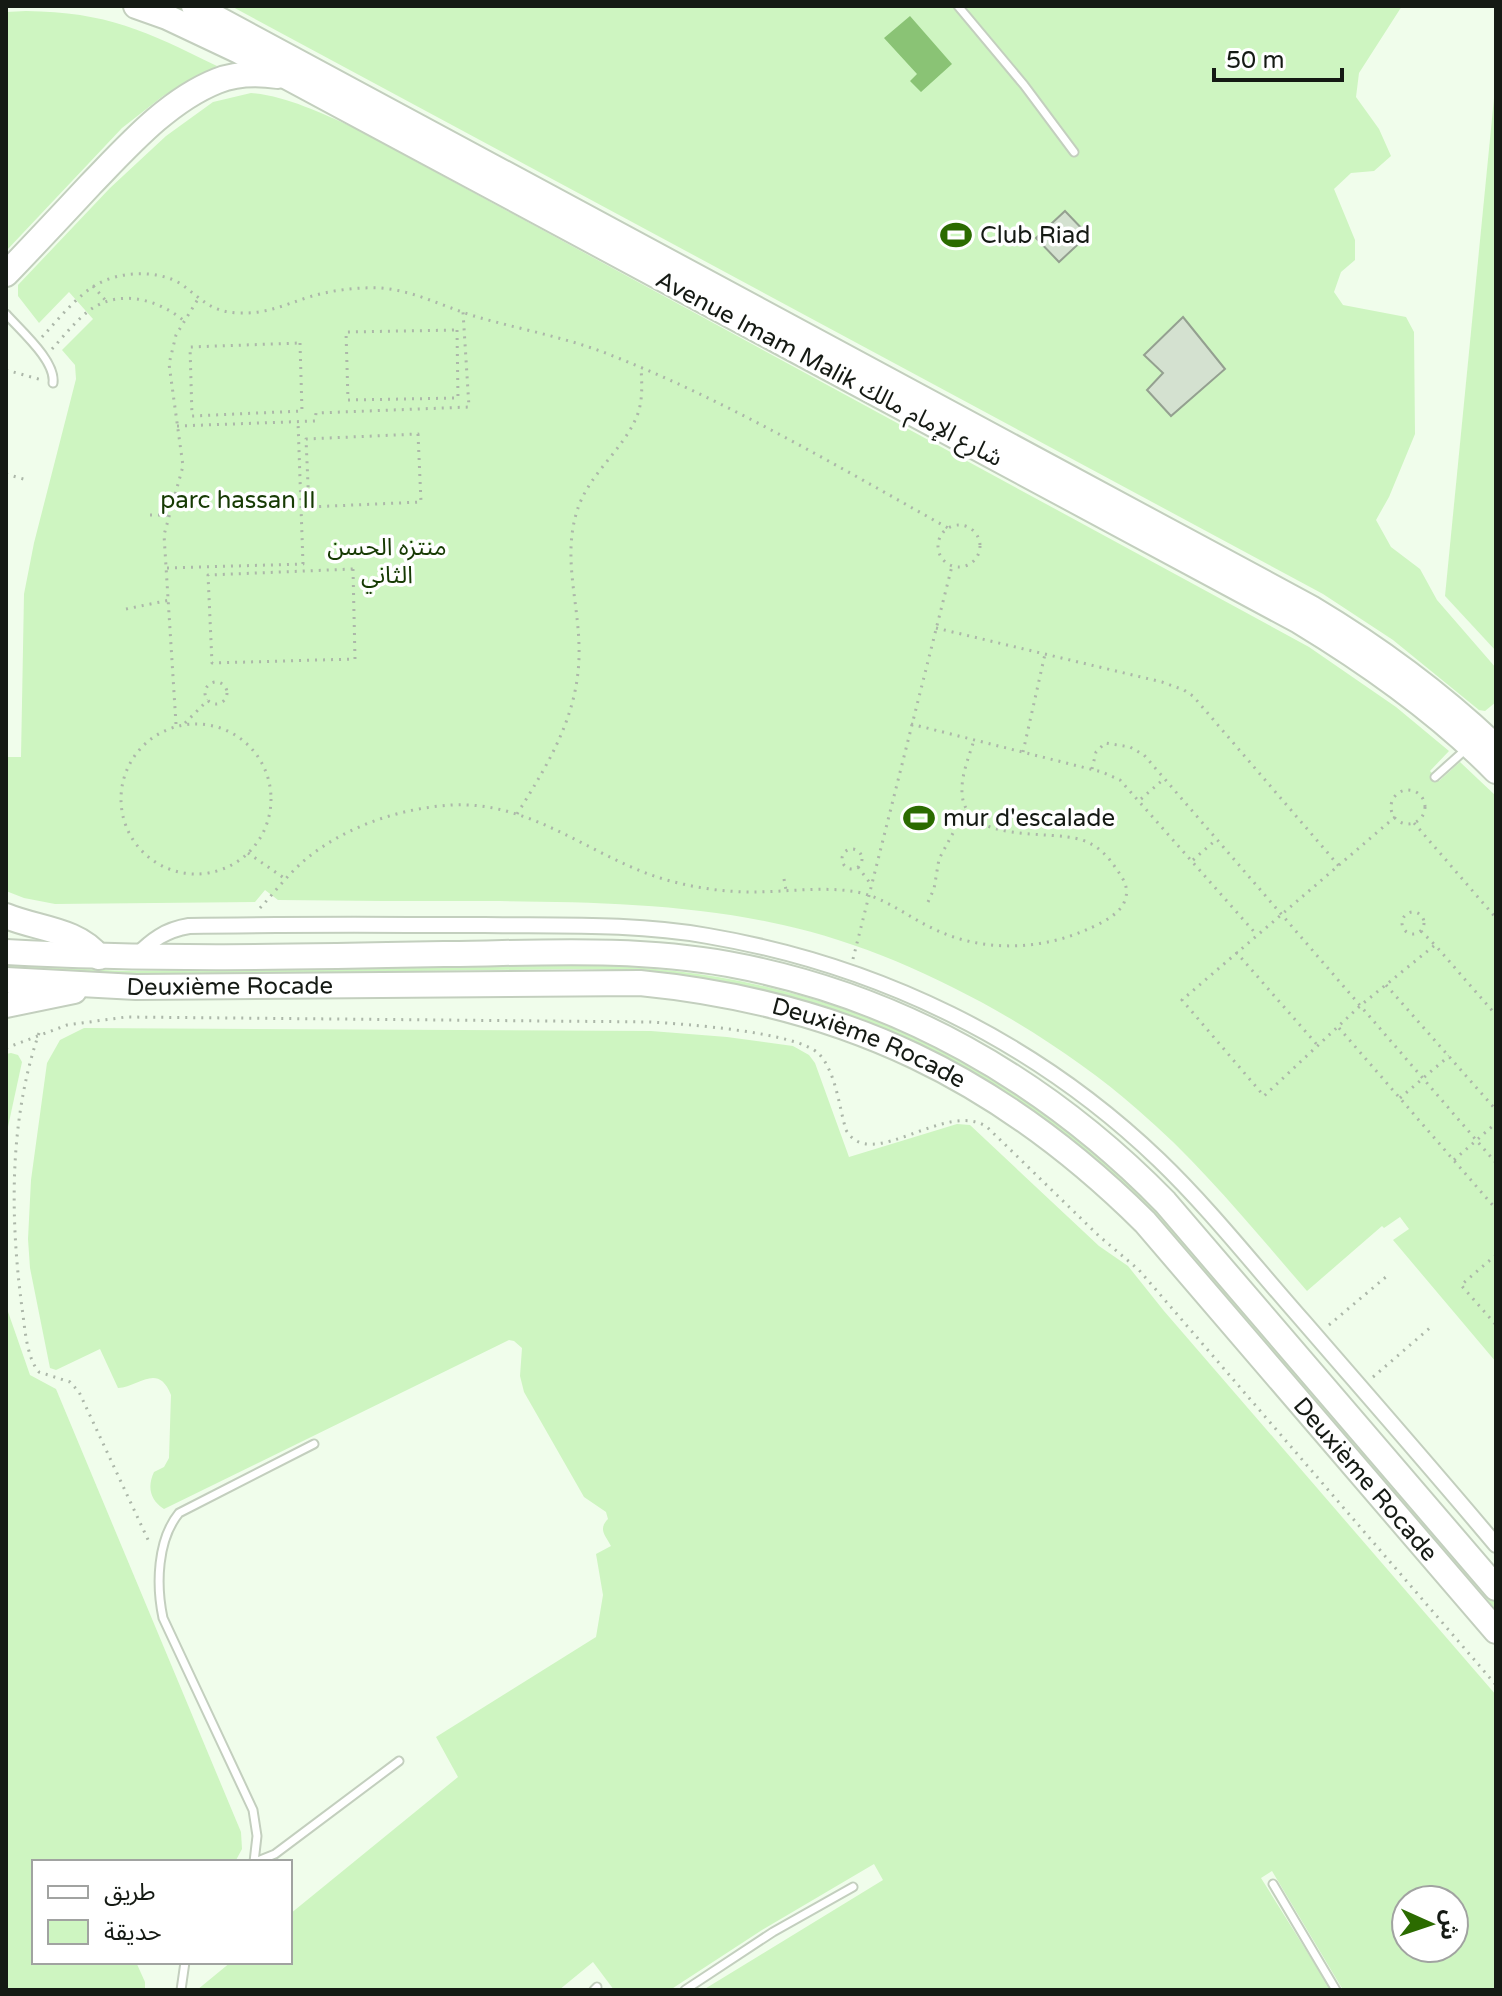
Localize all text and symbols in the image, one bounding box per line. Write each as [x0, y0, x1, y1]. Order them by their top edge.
scale bar [1214, 32, 1342, 82]
text: 50 m [1226, 46, 1284, 75]
sports icon: Club Riad [939, 218, 973, 252]
place label: Club Riad [980, 221, 1090, 250]
street label: Avenue Imam Malik شارع الإمام مالك [649, 265, 1007, 476]
park label: parc hassan II [160, 486, 316, 515]
park label: منتزه الحسن الثاني [327, 533, 447, 593]
sports icon: mur d'escalade [902, 801, 936, 835]
place label: mur d'escalade [943, 804, 1115, 833]
street label: Deuxième Rocade [126, 971, 333, 1002]
street label: Deuxième Rocade [769, 991, 971, 1094]
street label: Deuxième Rocade [1287, 1391, 1444, 1567]
legend [32, 1860, 292, 1964]
text: طريق [104, 1878, 156, 1907]
north arrow [1390, 1884, 1470, 1964]
text: ش [1435, 1909, 1463, 1941]
text: حديقة [104, 1918, 162, 1947]

